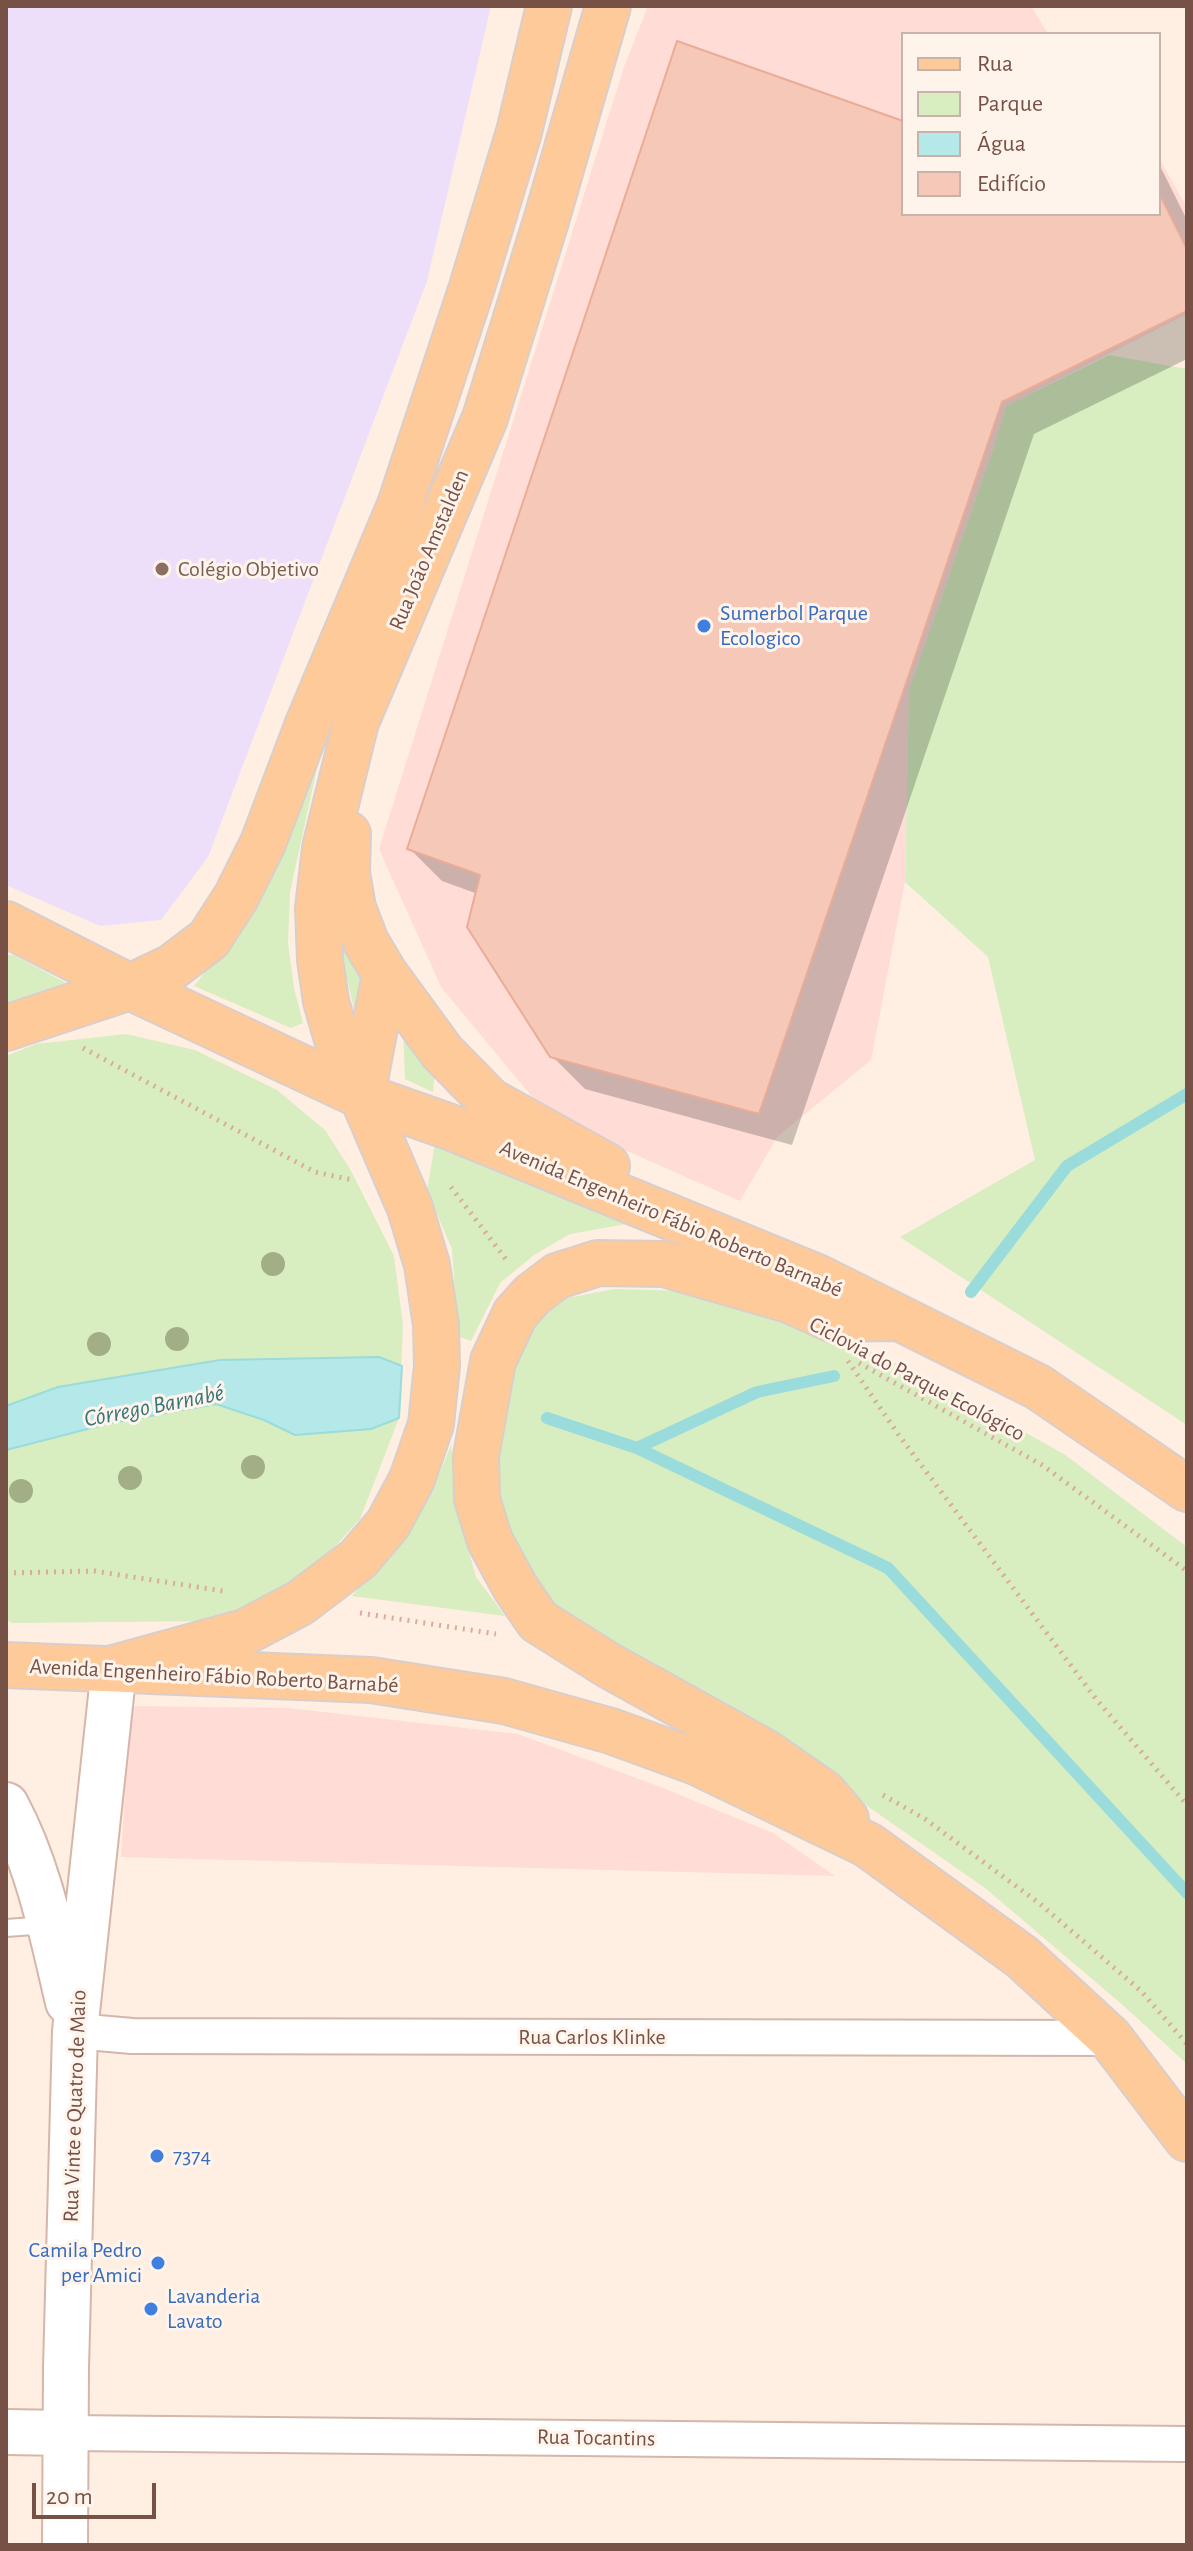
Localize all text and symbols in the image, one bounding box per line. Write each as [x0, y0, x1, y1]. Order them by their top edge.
legend [901, 32, 1161, 216]
text: Rua [977, 52, 1013, 76]
text: Parque [977, 92, 1043, 116]
text: Água [977, 132, 1026, 156]
text: Edifício [977, 172, 1046, 196]
street label: Rua João Amstalden [383, 466, 475, 634]
place label: Colégio Objetivo [178, 556, 319, 582]
marker: Colégio Objetivo [153, 560, 171, 578]
place label: Sumerbol Parque Ecologico [720, 600, 868, 652]
marker: Sumerbol Parque Ecologico [695, 617, 713, 635]
street label: Avenida Engenheiro Fábio Roberto Barnabé [496, 1135, 846, 1303]
street label: Ciclovia do Parque Ecológico [805, 1311, 1029, 1447]
water label: Córrego Barnabé [82, 1378, 226, 1434]
street label: Avenida Engenheiro Fábio Roberto Barnabé [29, 1653, 399, 1699]
street label: Rua Vinte e Quatro de Maio [58, 1989, 92, 2223]
street label: Rua Carlos Klinke [518, 2024, 666, 2050]
place label: 7374 [173, 2143, 211, 2169]
marker: 7374 [148, 2147, 166, 2165]
place label: Camila Pedro per Amici [29, 2237, 142, 2288]
marker: Camila Pedro per Amici [149, 2254, 167, 2272]
place label: Lavanderia Lavato [167, 2283, 260, 2334]
marker: Lavanderia Lavato [142, 2300, 160, 2318]
street label: Rua Tocantins [537, 2424, 655, 2452]
scale bar [36, 2467, 160, 2517]
text: 20 m [46, 2485, 93, 2509]

